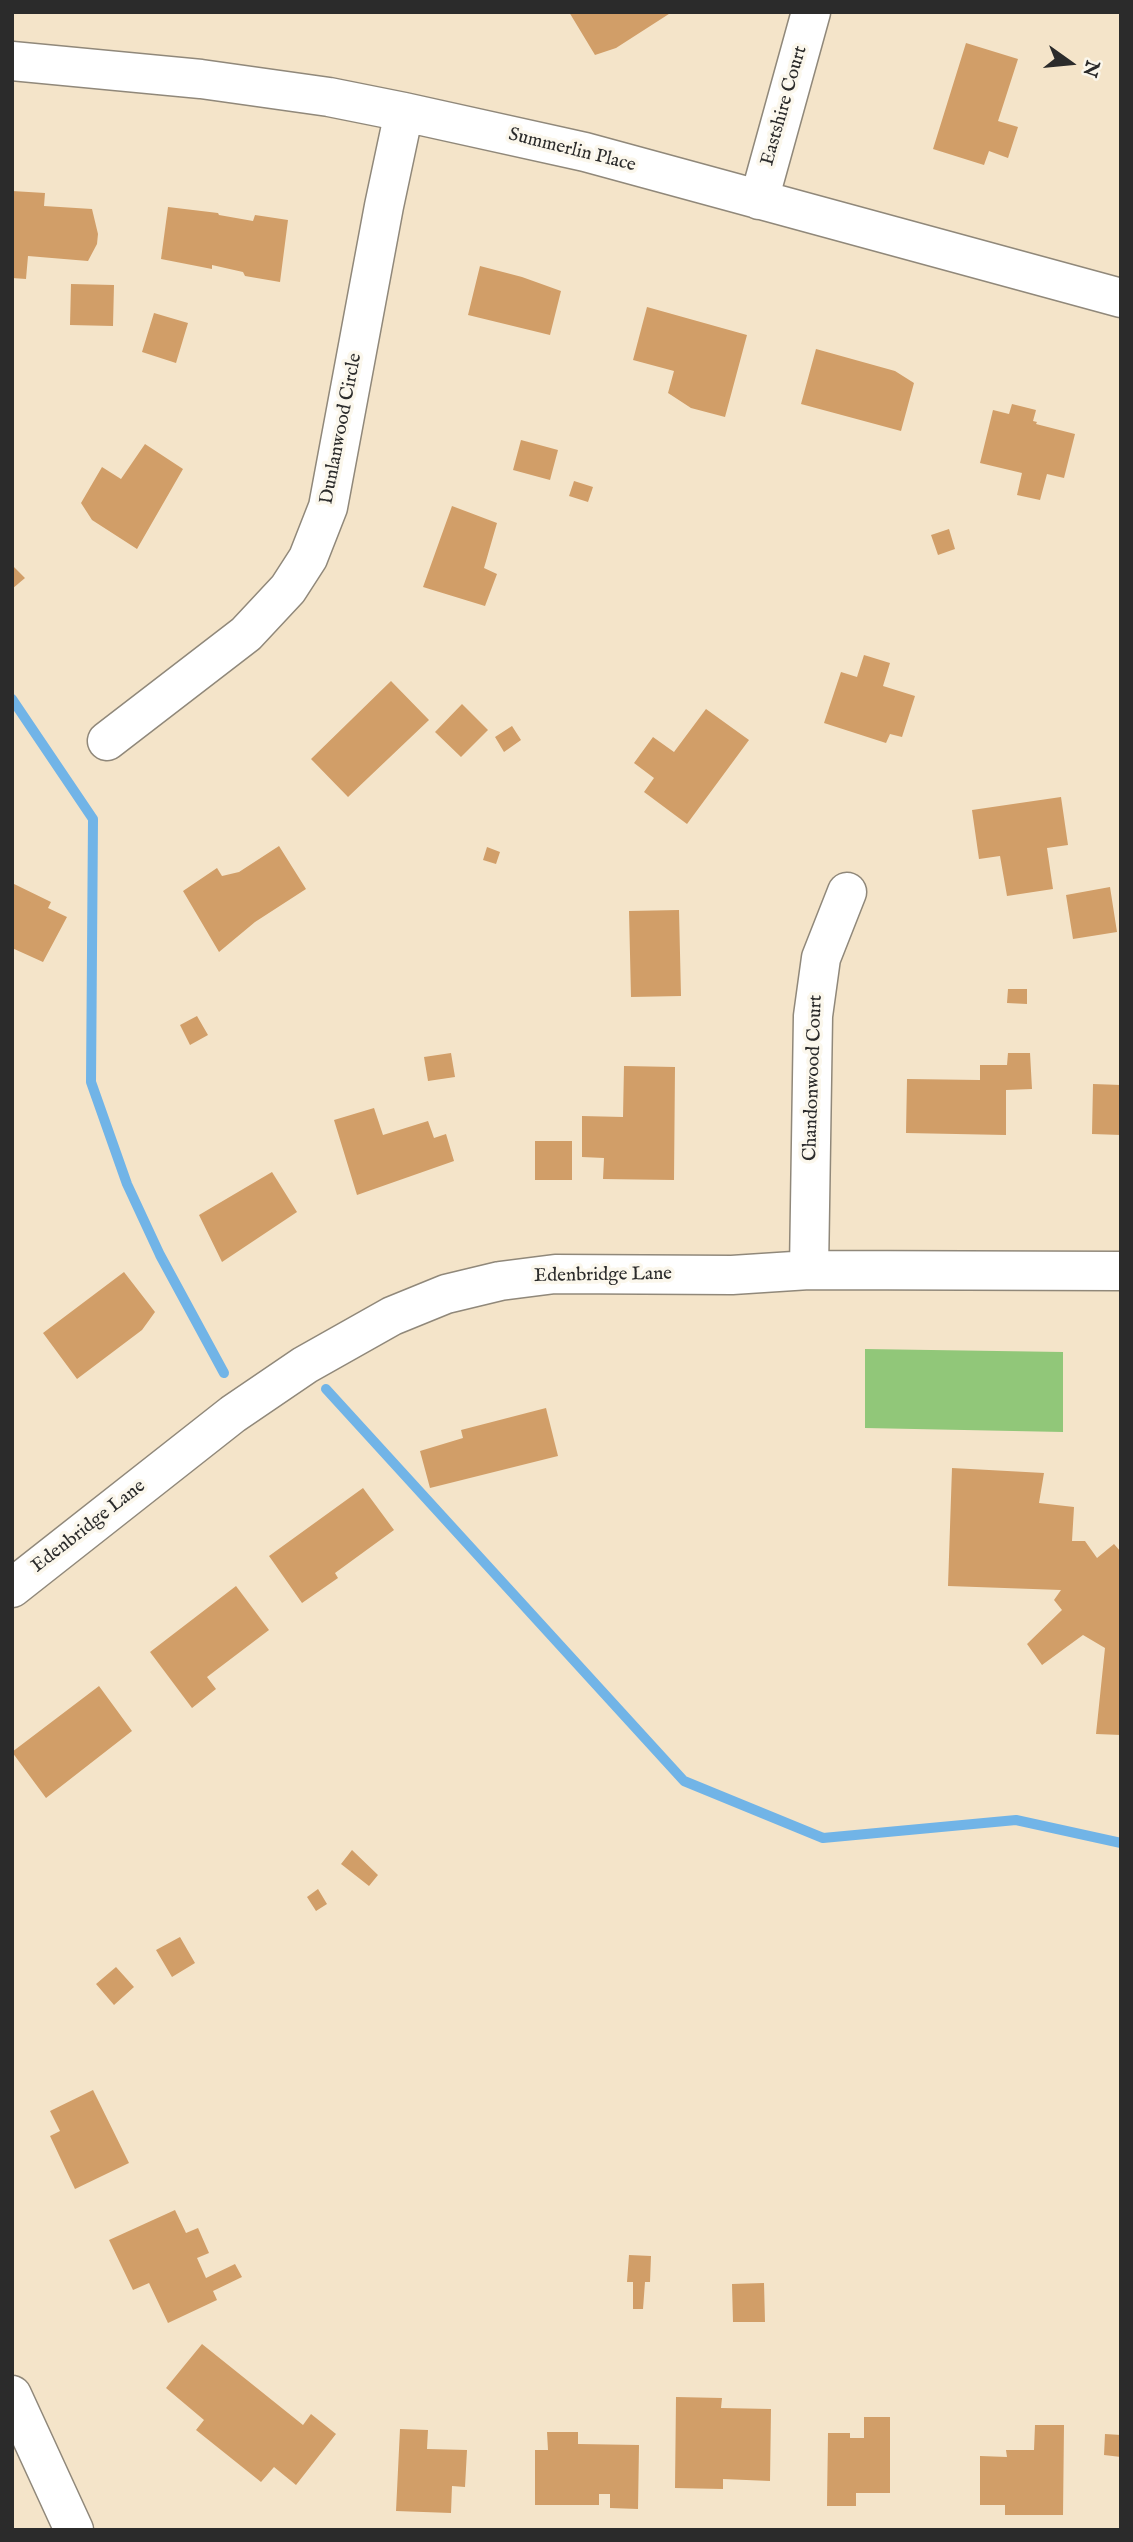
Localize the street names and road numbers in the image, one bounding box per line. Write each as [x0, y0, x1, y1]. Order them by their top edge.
street label: Eastshire Court [757, 44, 813, 168]
street label: Summerlin Place [506, 124, 638, 178]
street label: Dunlanwood Circle [316, 352, 368, 506]
street label: Chandonwood Court [800, 994, 828, 1162]
street label: Edenbridge Lane [534, 1263, 672, 1289]
street label: Edenbridge Lane [28, 1476, 150, 1578]

